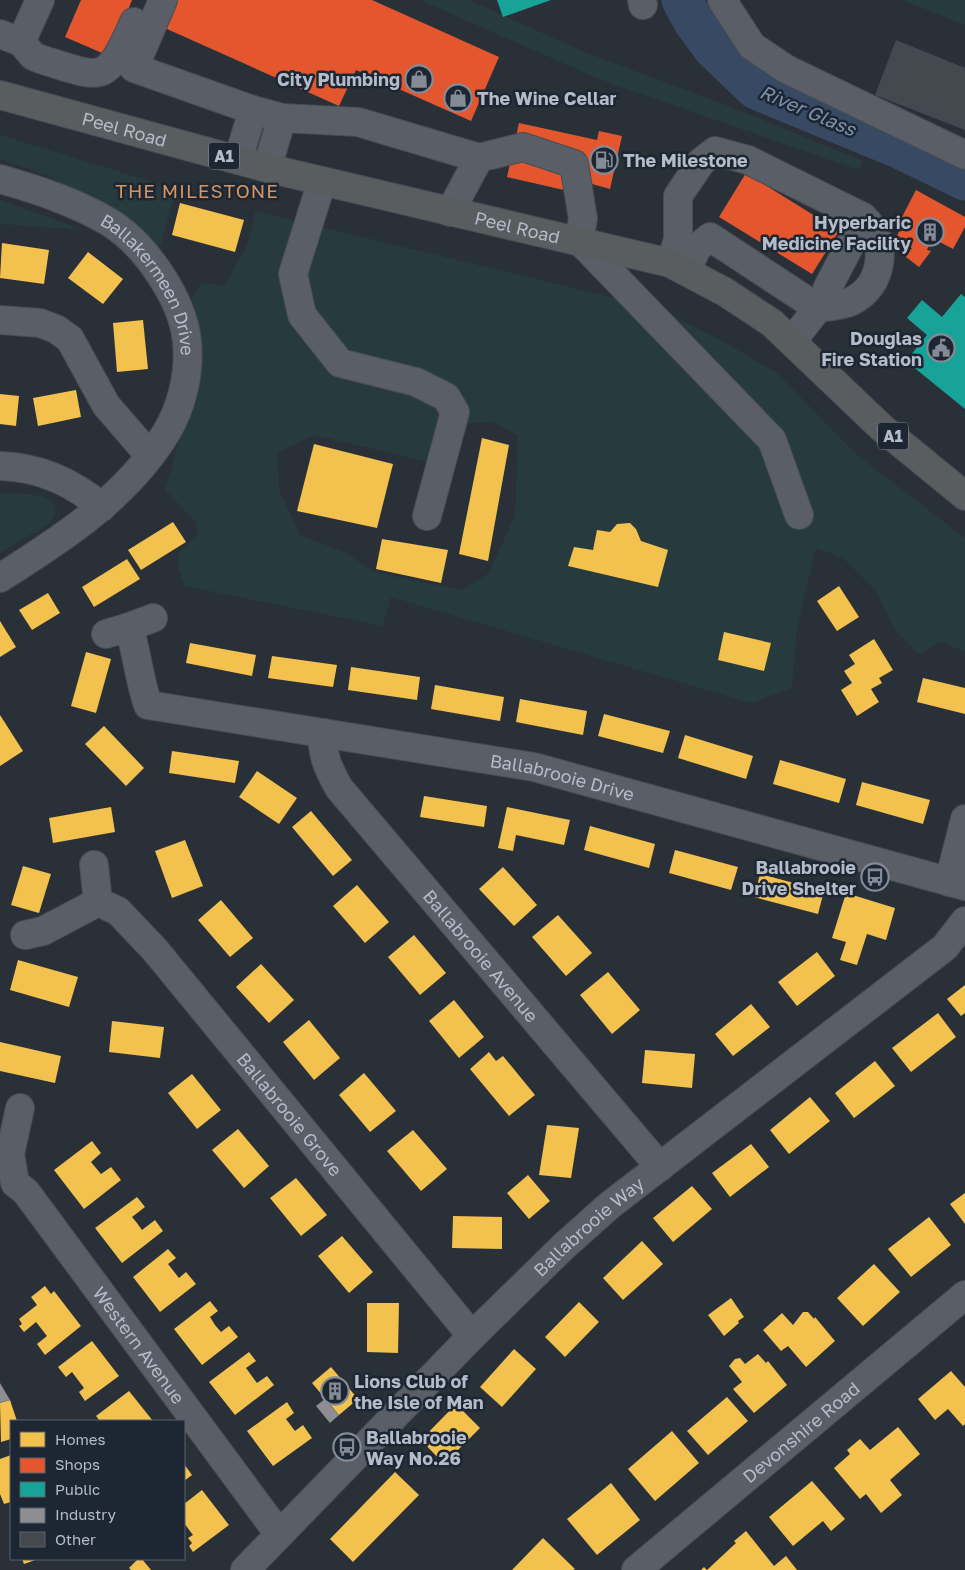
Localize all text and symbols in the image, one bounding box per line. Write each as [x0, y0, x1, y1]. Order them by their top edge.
shop icon: City Plumbing [404, 64, 434, 94]
place label: City Plumbing [277, 68, 400, 90]
water label: River Glass [757, 80, 860, 141]
shop icon: The Wine Cellar [443, 83, 473, 113]
place label: The Wine Cellar [477, 87, 617, 109]
street label: Peel Road [80, 107, 169, 151]
road number: A1 [209, 142, 239, 170]
fuel station icon: The Milestone [589, 145, 619, 175]
place label: The Milestone [623, 149, 748, 171]
district label: THE MILESTONE [115, 179, 279, 202]
street label: Peel Road [473, 206, 562, 248]
street label: Ballakermeen Drive [97, 209, 199, 356]
place label: Hyperbaric Medicine Facility [762, 211, 911, 254]
building icon: Hyperbaric Medicine Facility [915, 217, 945, 247]
place label: Douglas Fire Station [821, 327, 922, 370]
public building icon: Douglas Fire Station [926, 333, 956, 363]
road number: A1 [878, 422, 908, 450]
street label: Ballabrooie Drive [489, 749, 637, 805]
place label: Ballabrooie Drive Shelter [742, 856, 856, 899]
bus stop icon: Ballabrooie Drive Shelter [860, 862, 890, 892]
street label: Ballabrooie Avenue [419, 885, 543, 1026]
street label: Ballabrooie Grove [233, 1048, 347, 1180]
street label: Ballabrooie Way [529, 1172, 648, 1281]
street label: Western Avenue [89, 1282, 190, 1408]
place label: Lions Club of the Isle of Man [354, 1370, 484, 1413]
building icon: Lions Club of the Isle of Man [320, 1376, 350, 1406]
street label: Devonshire Road [738, 1377, 864, 1487]
legend [10, 1420, 185, 1560]
place label: Ballabrooie Way No.26 [366, 1426, 467, 1469]
text: Homes [55, 1430, 105, 1448]
bus stop icon: Ballabrooie Way No.26 [332, 1432, 362, 1462]
text: Shops [55, 1455, 100, 1473]
text: Public [55, 1480, 100, 1498]
text: Industry [55, 1505, 116, 1523]
text: Other [55, 1530, 96, 1548]

